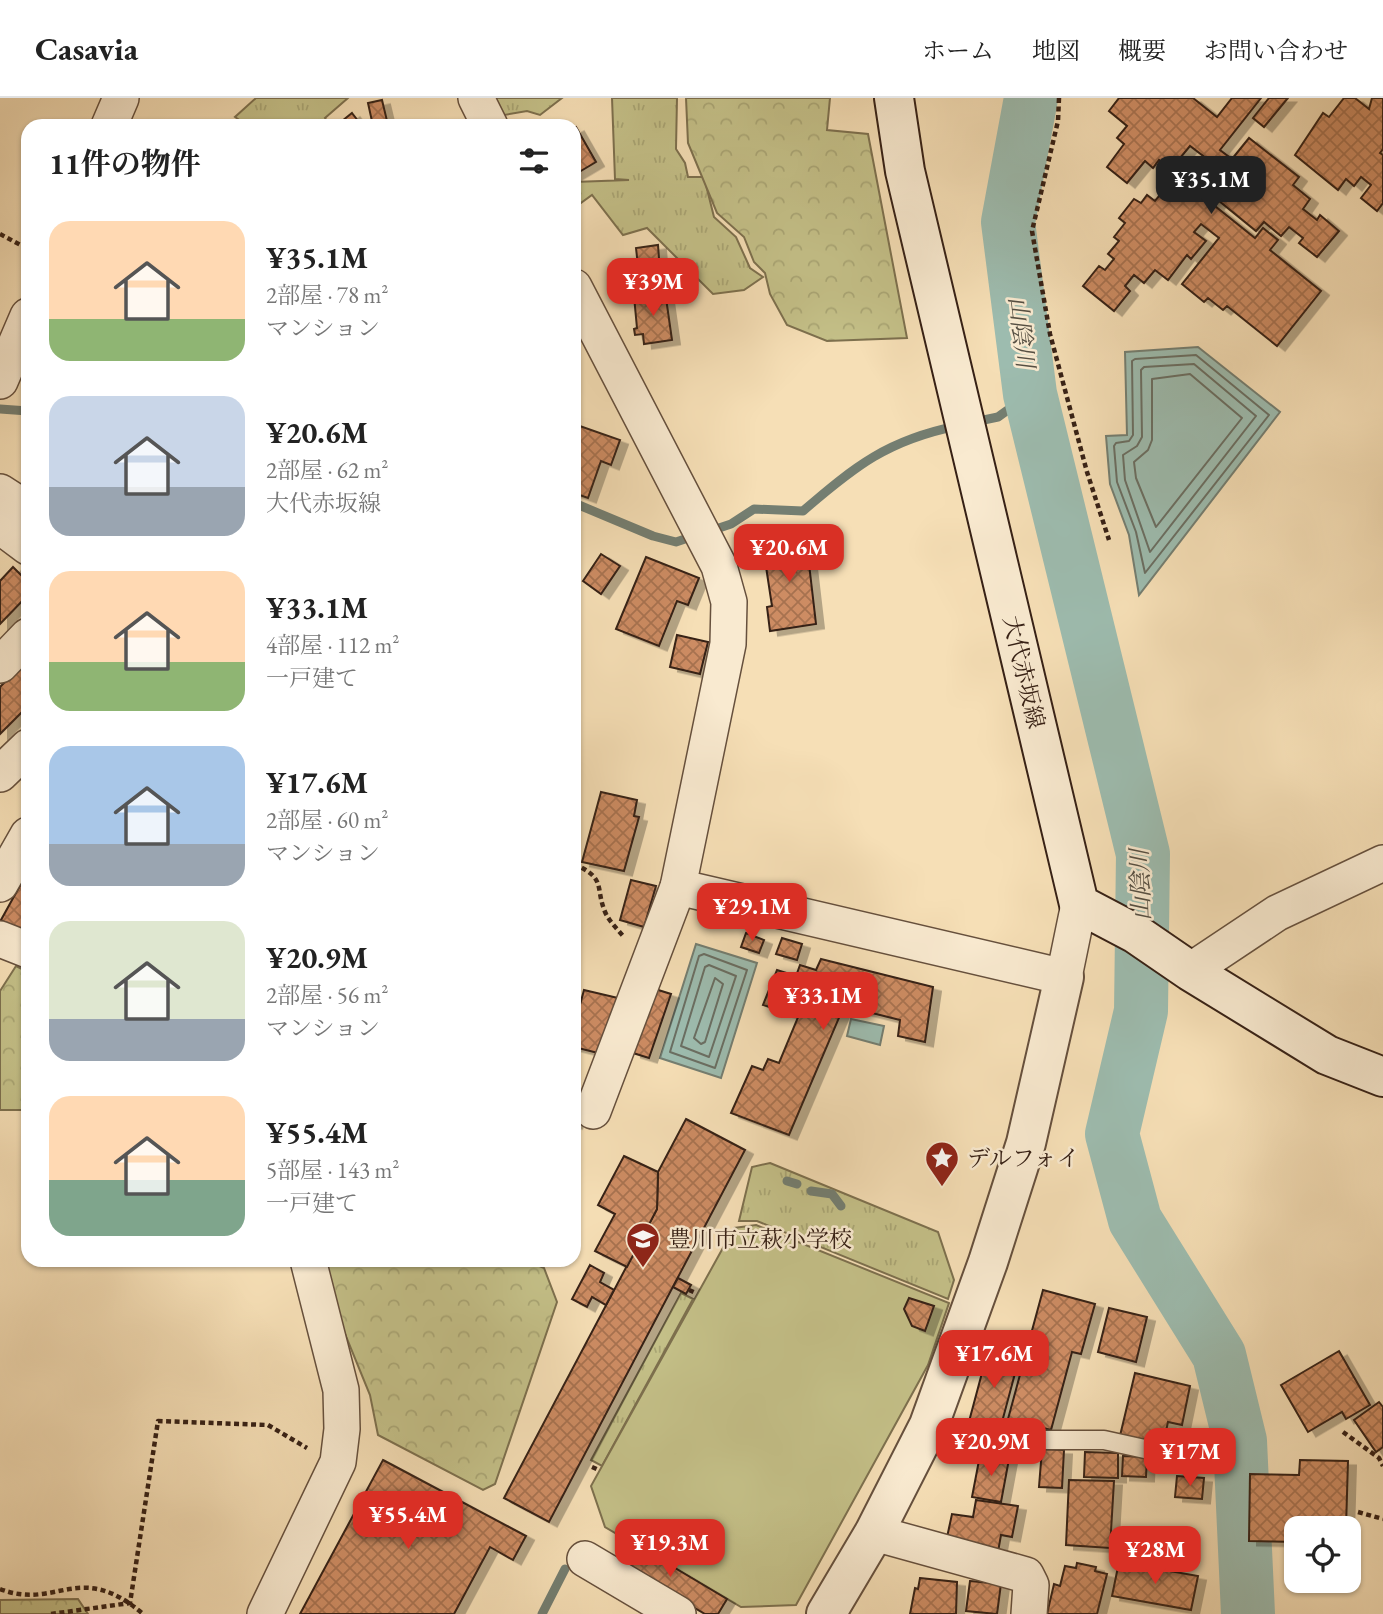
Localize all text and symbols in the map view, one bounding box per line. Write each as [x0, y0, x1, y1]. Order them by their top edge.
text: Casavia [35, 27, 138, 70]
text: ホーム [922, 35, 994, 66]
text: 地図 [1032, 35, 1080, 66]
text: 概要 [1118, 35, 1166, 66]
text: お問い合わせ [1204, 35, 1348, 66]
icon: filters [515, 142, 553, 180]
text: 11件の物件 [49, 144, 201, 183]
pin: ¥35.1M [1154, 156, 1268, 216]
text: ¥35.1M [1172, 164, 1250, 194]
text: ¥35.1M [266, 238, 368, 277]
icon: home [105, 249, 189, 333]
pin: ¥39M [612, 258, 694, 318]
text: ¥39M [623, 266, 683, 296]
text: 2部屋 · 78 m² [266, 280, 388, 310]
water label: 山陰川 [1002, 294, 1042, 373]
text: マンション [266, 313, 380, 343]
text: ¥20.6M [266, 413, 368, 452]
icon: home [105, 424, 189, 508]
text: 2部屋 · 62 m² [266, 455, 388, 485]
text: 大代赤坂線 [266, 488, 381, 518]
pin: ¥20.6M [732, 524, 846, 584]
text: ¥20.6M [750, 532, 828, 562]
text: ¥33.1M [266, 588, 368, 627]
icon: home [105, 599, 189, 683]
street label: 大代赤坂線 [996, 613, 1052, 731]
text: 4部屋 · 112 m² [266, 630, 399, 660]
text: 一戸建て [266, 663, 358, 693]
text: ¥17.6M [266, 763, 368, 802]
icon: home [105, 774, 189, 858]
text: 2部屋 · 60 m² [266, 805, 388, 835]
text: マンション [266, 838, 380, 868]
water label: 山陰川 [1123, 845, 1157, 922]
pin: ¥29.1M [695, 884, 809, 943]
text: ¥29.1M [713, 891, 791, 921]
text: ¥20.9M [266, 938, 368, 977]
icon: home [105, 949, 189, 1033]
pin: ¥33.1M [766, 972, 880, 1032]
text: 2部屋 · 56 m² [266, 980, 388, 1010]
text: ¥33.1M [784, 980, 862, 1010]
text: マンション [266, 1013, 380, 1043]
text: ¥55.4M [266, 1113, 368, 1152]
icon: home [105, 1124, 189, 1208]
place icon: デルフォイ [923, 1139, 961, 1188]
place label: デルフォイ [967, 1143, 1080, 1173]
text: 5部屋 · 143 m² [266, 1155, 399, 1185]
text: 一戸建て [266, 1188, 358, 1218]
school or university icon: 豊川市立萩小学校 [624, 1220, 662, 1269]
place label: 豊川市立萩小学校 [668, 1224, 852, 1254]
pin: ¥17.6M [937, 1330, 1051, 1390]
text: ¥17.6M [955, 1338, 1033, 1368]
pin: ¥20.9M [934, 1418, 1048, 1478]
text: ¥20.9M [952, 1426, 1030, 1456]
pin: ¥17M [1149, 1428, 1231, 1488]
text: ¥17M [1160, 1436, 1220, 1466]
pin: ¥55.4M [351, 1492, 465, 1551]
text: ¥55.4M [369, 1499, 447, 1529]
map controls [1284, 1516, 1361, 1593]
button: locate [1284, 1516, 1361, 1593]
pin: ¥19.3M [613, 1520, 727, 1579]
pin: ¥28M [1114, 1526, 1196, 1586]
text: ¥19.3M [631, 1527, 709, 1557]
text: ¥28M [1125, 1534, 1185, 1564]

